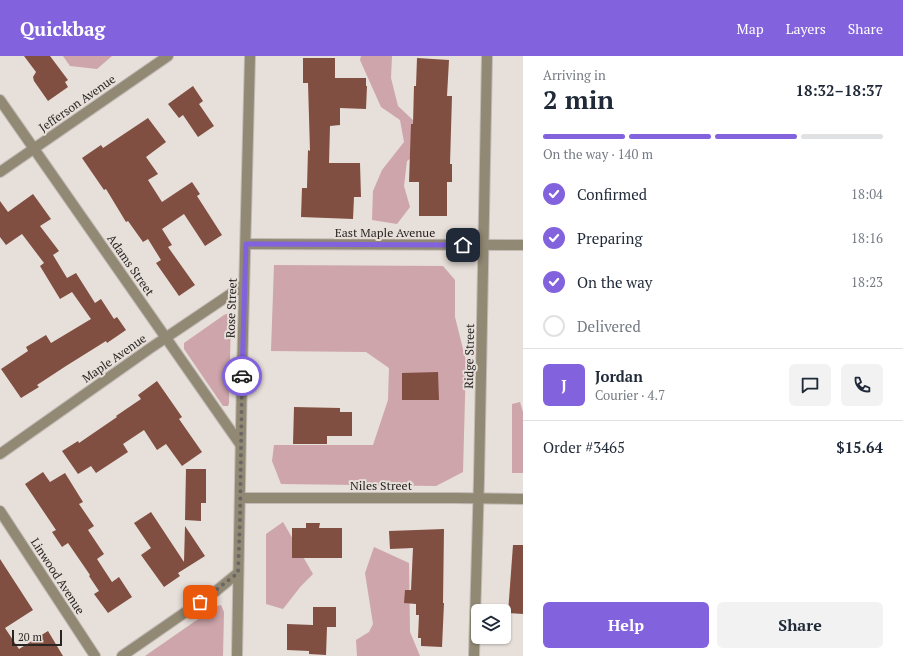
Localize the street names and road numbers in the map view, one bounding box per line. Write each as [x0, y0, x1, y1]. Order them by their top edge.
street label: Jefferson Avenue [36, 71, 118, 135]
street label: East Maple Avenue [335, 225, 435, 240]
street label: Adams Street [104, 231, 158, 299]
street label: Rose Street [222, 277, 240, 338]
street label: Ridge Street [461, 323, 477, 389]
street label: Maple Avenue [79, 330, 149, 386]
street label: Niles Street [350, 478, 413, 493]
street label: Linwood Avenue [28, 535, 88, 617]

